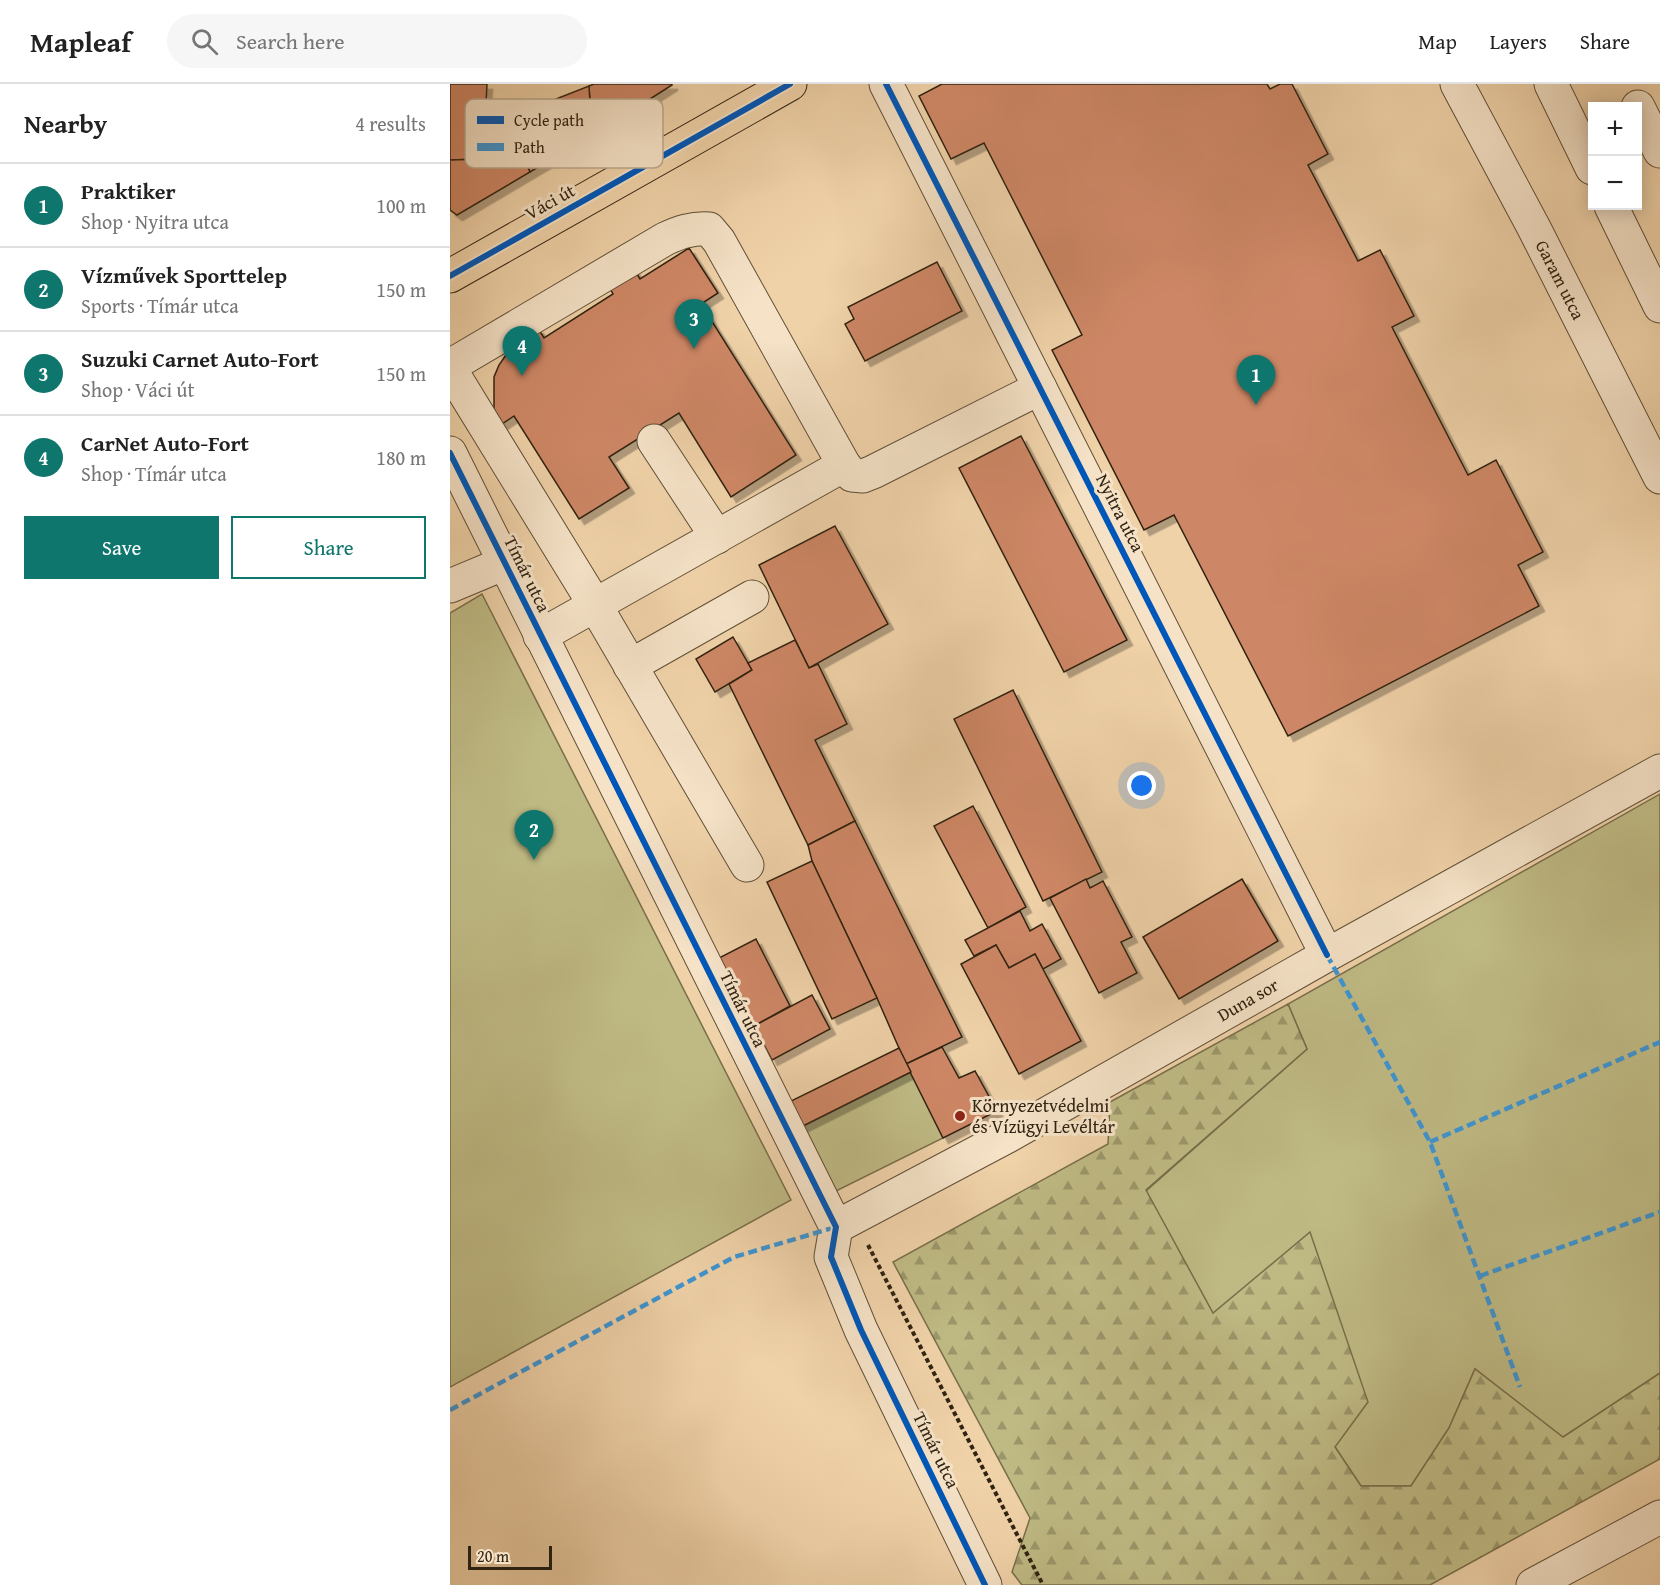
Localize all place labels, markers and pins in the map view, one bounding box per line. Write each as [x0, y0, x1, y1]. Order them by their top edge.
pin: 3 [674, 300, 714, 349]
pin: 4 [502, 326, 542, 376]
pin: 1 [1236, 356, 1276, 405]
pin: 2 [514, 810, 554, 860]
place label: Környezetvédelmi és Vízügyi Levéltár [972, 1092, 1115, 1140]
marker: Környezetvédelmi és Vízügyi Levéltár [953, 1109, 967, 1123]

